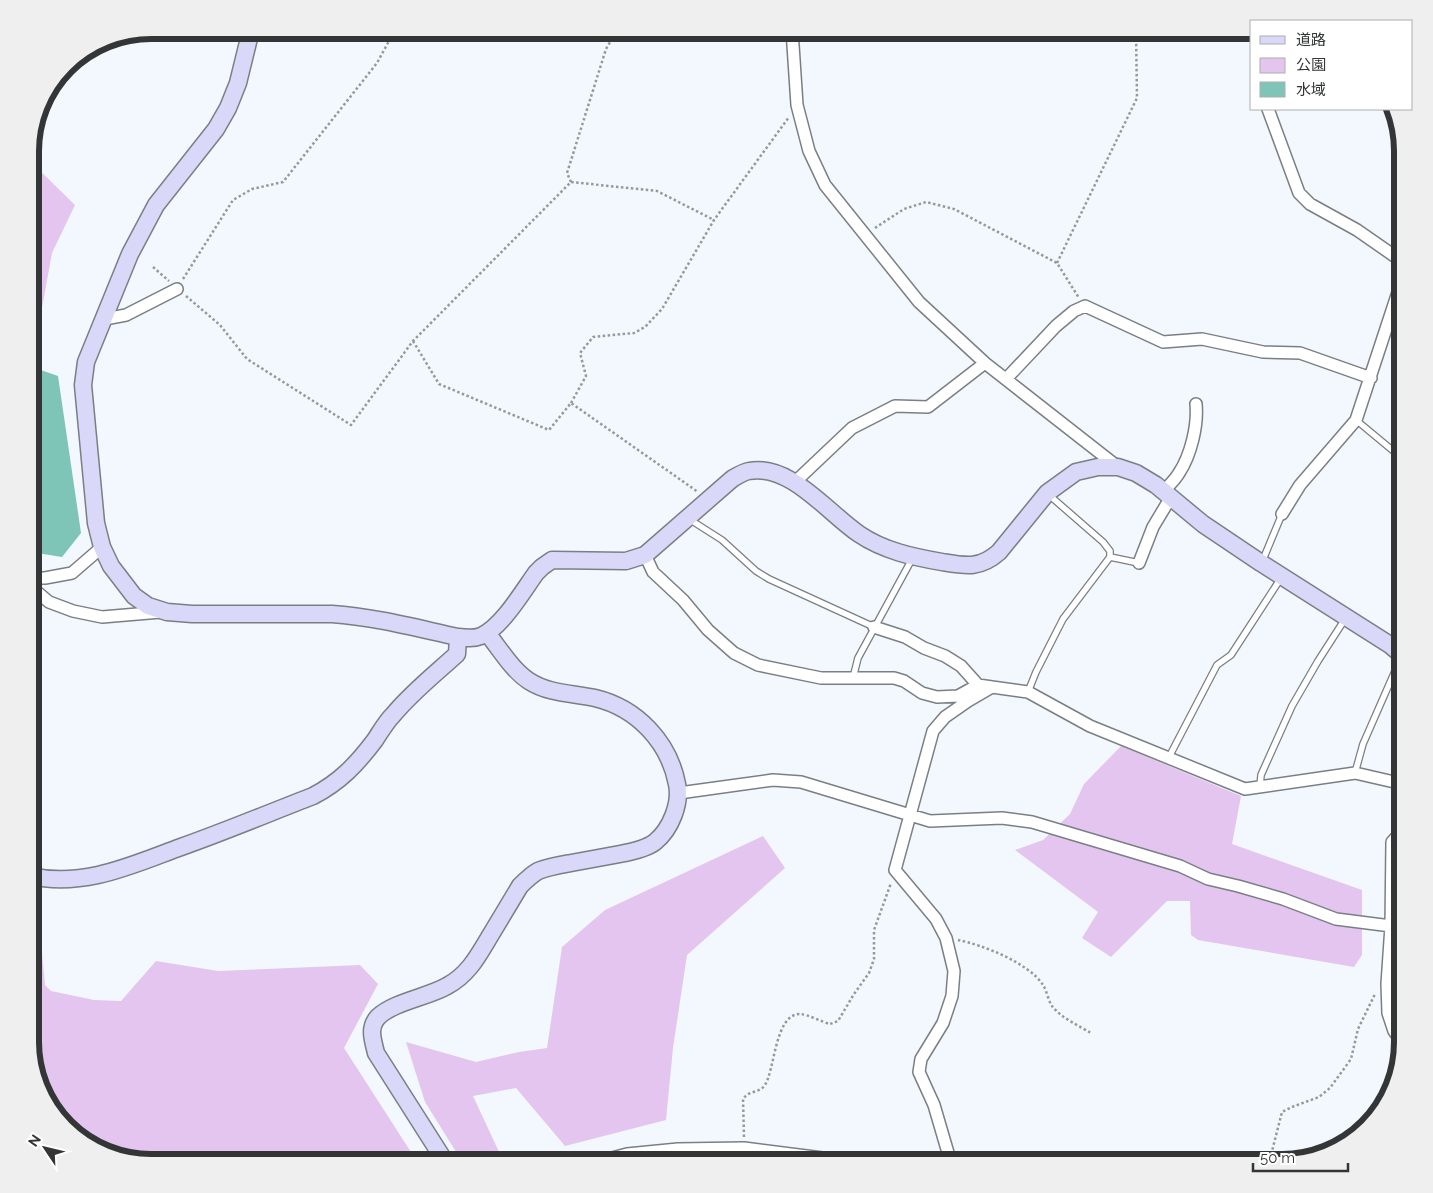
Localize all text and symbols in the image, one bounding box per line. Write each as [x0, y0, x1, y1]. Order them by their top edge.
legend [1250, 20, 1413, 110]
text: 道路 [1296, 31, 1326, 49]
text: 公園 [1296, 56, 1326, 74]
text: 水域 [1296, 81, 1326, 99]
north arrow [20, 1123, 70, 1173]
text: N [25, 1132, 44, 1150]
scale bar [1253, 1140, 1348, 1172]
text: 50 m [1260, 1149, 1295, 1167]

